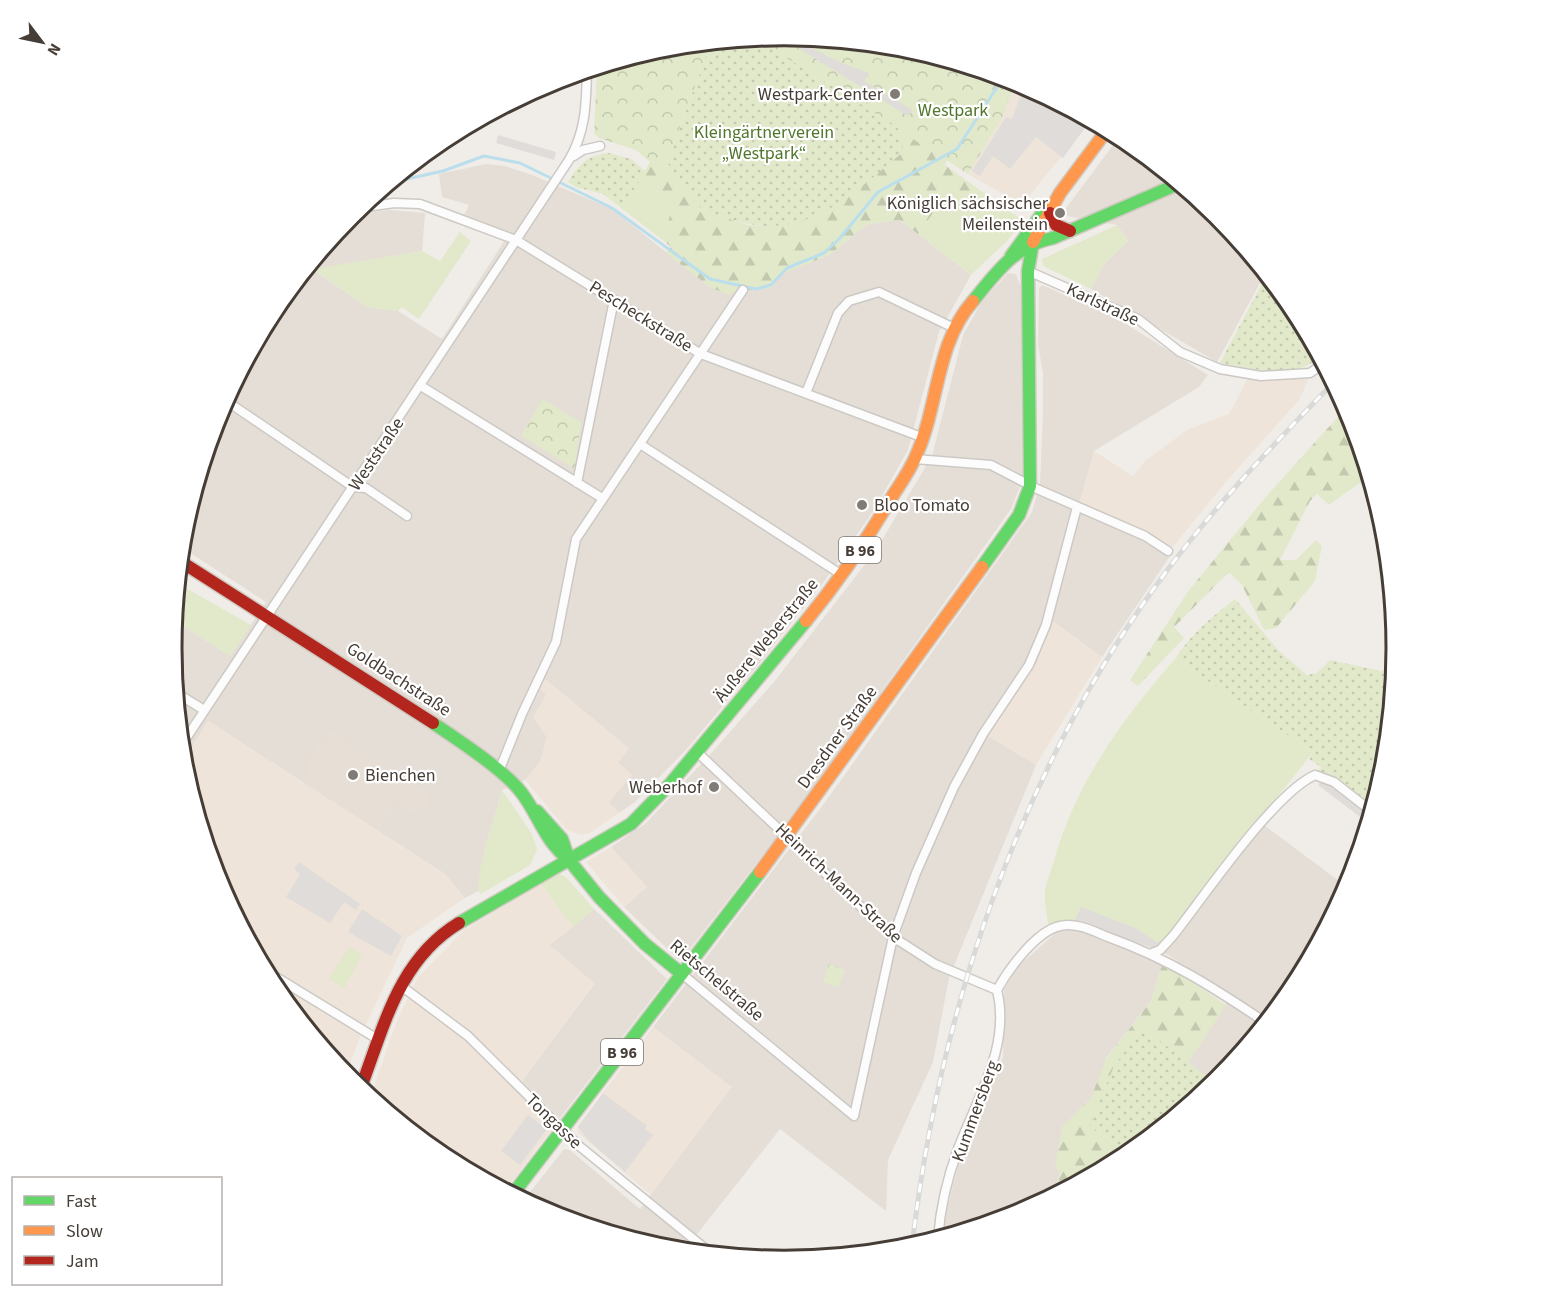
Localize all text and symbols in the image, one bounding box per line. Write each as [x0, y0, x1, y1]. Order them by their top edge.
north arrow [12, 12, 72, 72]
text: N [42, 39, 66, 60]
place label: Westpark-Center [758, 82, 884, 107]
marker: Westpark-Center [888, 87, 902, 101]
park label: Westpark [918, 98, 988, 123]
park label: Kleingärtnerverein „Westpark“ [694, 120, 834, 166]
place label: Königlich sächsischer Meilenstein [887, 191, 1049, 237]
marker: Königlich sächsischer Meilenstein [1053, 206, 1067, 220]
street label: Pescheckstraße [584, 275, 697, 358]
street label: Karlstraße [1062, 277, 1143, 332]
street label: Weststraße [343, 413, 410, 496]
place label: Bloo Tomato [874, 493, 970, 518]
marker: Bloo Tomato [855, 498, 869, 512]
road number: B 96 [839, 537, 881, 563]
street label: Äußere Weberstraße [709, 573, 824, 708]
street label: Goldbachstraße [342, 636, 456, 723]
street label: Dresdner Straße [792, 681, 883, 794]
place label: Bienchen [365, 763, 436, 788]
marker: Bienchen [346, 768, 360, 782]
place label: Weberhof [629, 775, 703, 800]
marker: Weberhof [707, 780, 721, 794]
street label: Heinrich-Mann-Straße [770, 818, 908, 949]
street label: Rietschelstraße [664, 934, 769, 1027]
road number: B 96 [601, 1039, 643, 1065]
street label: Kummersberg [946, 1057, 1005, 1165]
street label: Tongasse [520, 1088, 588, 1155]
legend [12, 1177, 222, 1285]
text: Fast [66, 1189, 97, 1214]
text: Slow [66, 1219, 103, 1244]
text: Jam [66, 1249, 99, 1274]

